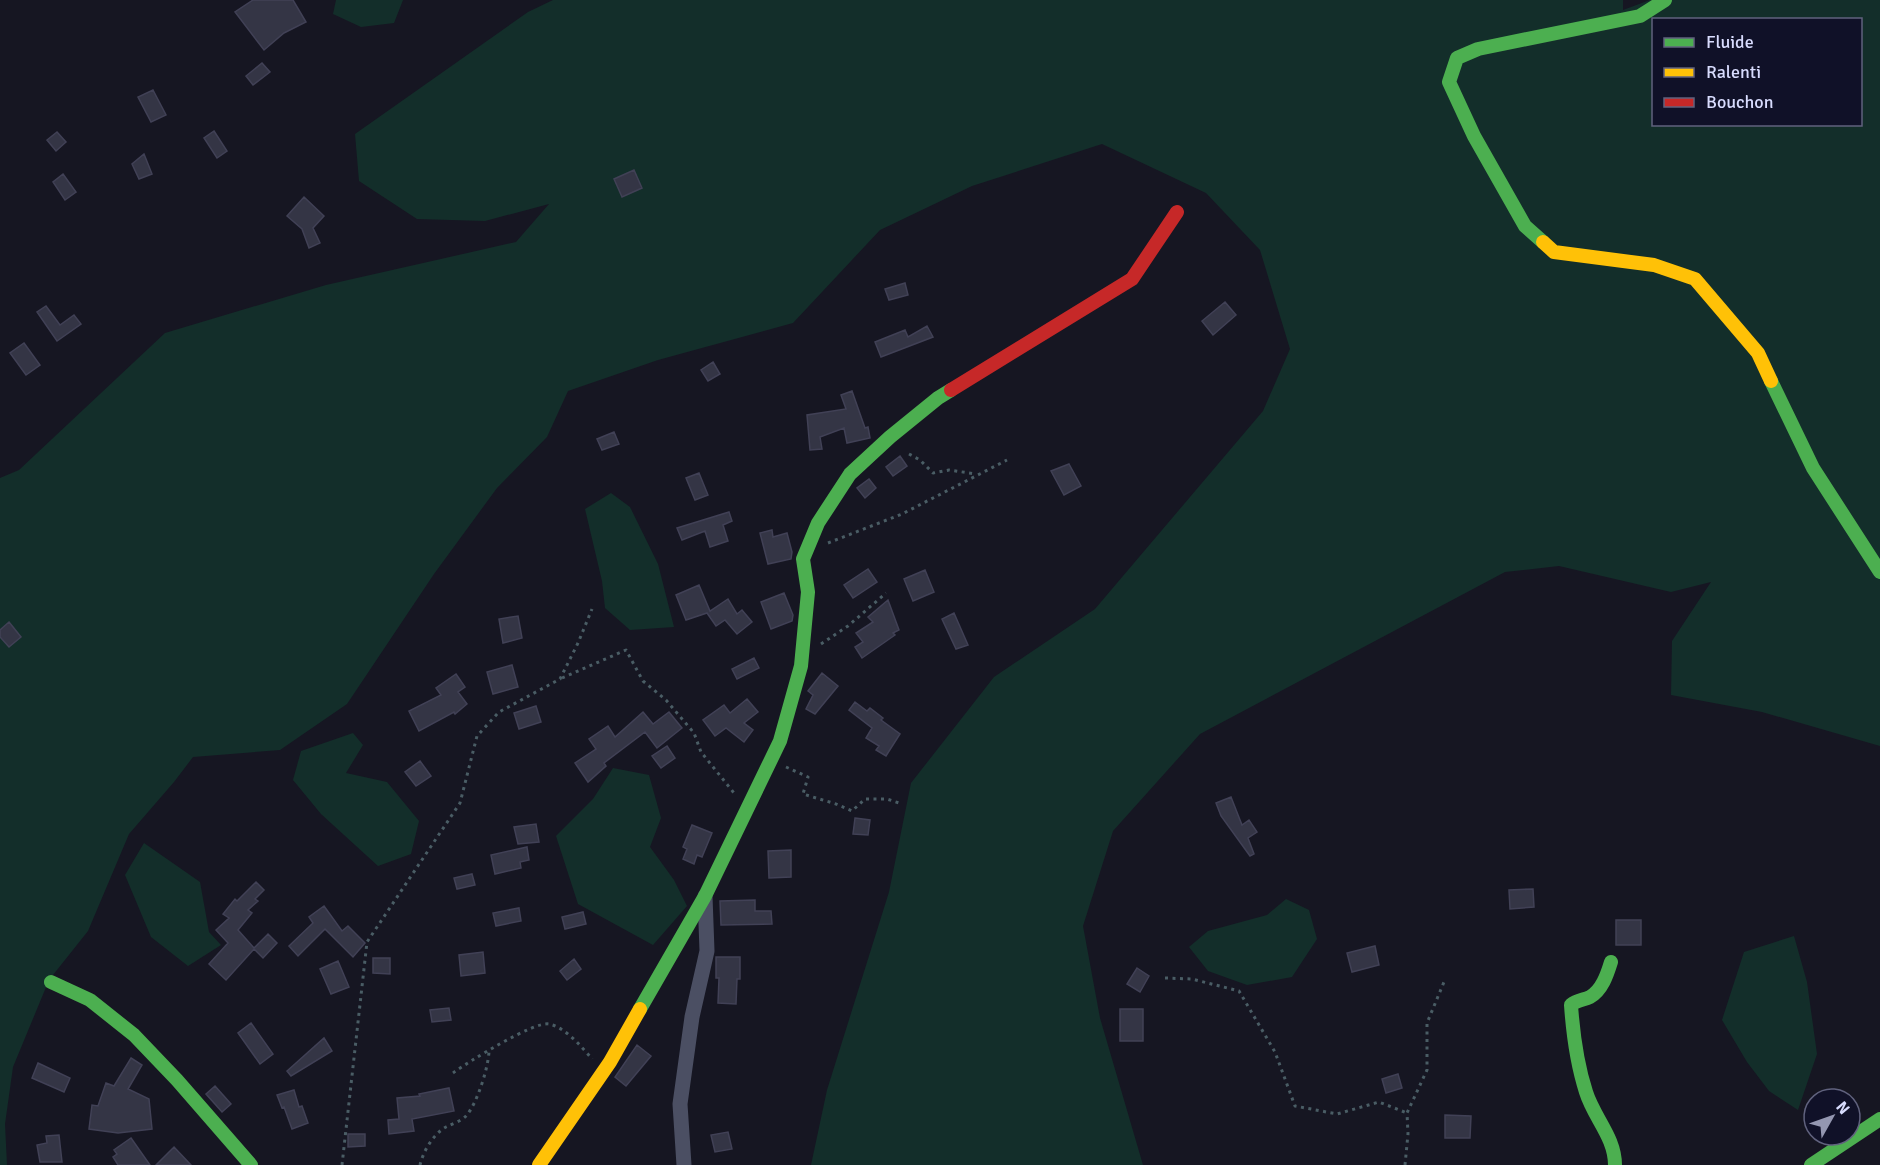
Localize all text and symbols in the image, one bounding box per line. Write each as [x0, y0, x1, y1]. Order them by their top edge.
legend [1652, 18, 1862, 126]
text: Fluide [1706, 31, 1754, 53]
text: Ralenti [1706, 61, 1761, 83]
text: Bouchon [1706, 91, 1774, 113]
north arrow [1802, 1087, 1862, 1147]
text: N [1831, 1097, 1854, 1119]

